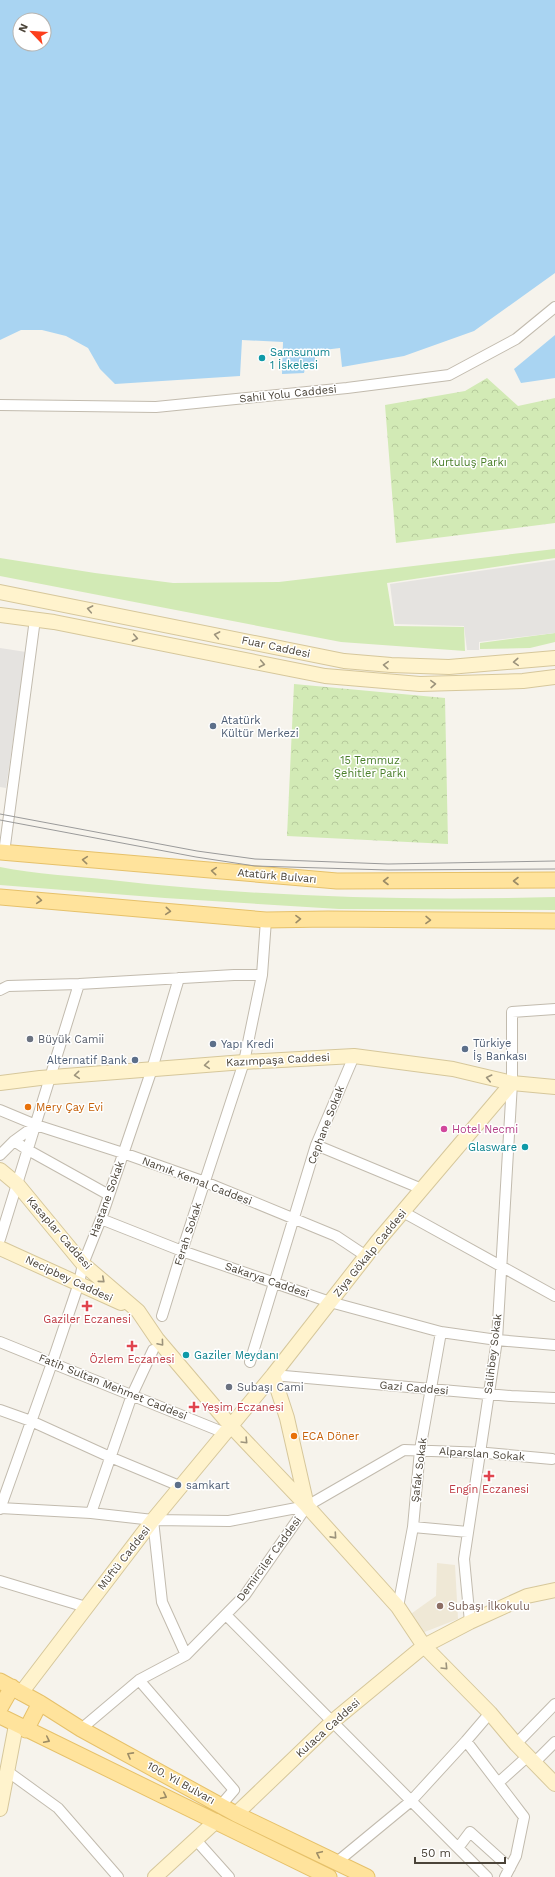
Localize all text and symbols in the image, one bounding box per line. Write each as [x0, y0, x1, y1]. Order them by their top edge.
north arrow [12, 12, 52, 52]
text: N [16, 22, 31, 34]
place label: Samsunum 1 İskelesi [270, 346, 330, 372]
marker: Samsunum 1 İskelesi [257, 353, 267, 363]
street label: Sahil Yolu Caddesi [239, 382, 337, 406]
park label: Kurtuluş Parkı [431, 456, 507, 469]
one-way arrow [87, 606, 93, 614]
one-way arrow [214, 631, 220, 639]
street label: Fuar Caddesi [240, 633, 312, 661]
one-way arrow [132, 634, 138, 642]
one-way arrow [513, 657, 519, 666]
one-way arrow [259, 659, 265, 667]
one-way arrow [383, 660, 389, 669]
one-way arrow [430, 680, 436, 688]
place label: Atatürk Kültür Merkezi [221, 714, 299, 740]
marker: Atatürk Kültür Merkezi [208, 721, 218, 731]
park label: 15 Temmuz Şehitler Parkı [334, 754, 406, 780]
one-way arrow [82, 855, 88, 864]
one-way arrow [211, 866, 217, 875]
street label: Atatürk Bulvarı [237, 866, 317, 886]
one-way arrow [383, 877, 389, 885]
one-way arrow [513, 877, 519, 885]
one-way arrow [36, 896, 42, 905]
one-way arrow [165, 907, 171, 916]
one-way arrow [295, 915, 301, 923]
one-way arrow [425, 916, 431, 924]
place label: Büyük Camii [38, 1033, 104, 1046]
marker: Büyük Camii [25, 1034, 35, 1044]
place label: Türkiye İş Bankası [473, 1037, 527, 1063]
place label: Yapı Kredi [221, 1038, 274, 1051]
marker: Yapı Kredi [208, 1039, 218, 1049]
marker: Türkiye İş Bankası [460, 1044, 470, 1054]
street label: Kazımpaşa Caddesi [226, 1051, 330, 1069]
place label: Alternatif Bank [47, 1054, 127, 1067]
marker: Alternatif Bank [130, 1055, 140, 1065]
one-way arrow [204, 1060, 210, 1069]
one-way arrow [74, 1070, 80, 1079]
one-way arrow [486, 1074, 492, 1082]
street label: Cephane Sokak [305, 1084, 347, 1166]
place label: Mery Çay Evi [36, 1101, 103, 1114]
marker: Mery Çay Evi [23, 1102, 33, 1112]
place label: Hotel Necmi [452, 1123, 518, 1136]
marker: Hotel Necmi [439, 1124, 449, 1134]
place label: Glasware [468, 1141, 517, 1154]
marker: Glasware [520, 1142, 530, 1152]
street label: Namık Kemal Caddesi [140, 1154, 254, 1208]
street label: Hastane Sokak [87, 1159, 127, 1239]
street label: Kasaplar Caddesi [24, 1194, 94, 1272]
street label: Ferah Sokak [172, 1201, 204, 1267]
street label: Ziya Gökalp Caddesi [331, 1207, 409, 1299]
street label: Necipbey Caddesi [23, 1253, 115, 1305]
street label: Sakarya Caddesi [223, 1260, 311, 1300]
one-way arrow [97, 1276, 105, 1283]
marker: Gaziler Eczanesi [82, 1301, 92, 1311]
place label: Gaziler Eczanesi [43, 1313, 131, 1326]
street label: Salihbey Sokak [482, 1313, 504, 1395]
one-way arrow [156, 1338, 163, 1345]
marker: Özlem Eczanesi [127, 1341, 137, 1351]
place label: Gaziler Meydanı [194, 1349, 279, 1362]
marker: Gaziler Meydanı [181, 1350, 191, 1360]
street label: Fatih Sultan Mehmet Caddesi [37, 1351, 189, 1423]
place label: Özlem Eczanesi [90, 1352, 175, 1366]
street label: Gazi Caddesi [379, 1379, 449, 1398]
place label: Subaşı Cami [237, 1381, 304, 1394]
marker: Subaşı Cami [224, 1382, 234, 1392]
place label: Yeşim Eczanesi [202, 1401, 284, 1414]
marker: Yeşim Eczanesi [189, 1402, 199, 1412]
place label: ECA Döner [302, 1430, 360, 1443]
marker: ECA Döner [289, 1431, 299, 1441]
one-way arrow [241, 1436, 248, 1444]
street label: Şafak Sokak [409, 1437, 429, 1503]
street label: Alparslan Sokak [439, 1445, 525, 1463]
marker: Engin Eczanesi [484, 1471, 494, 1481]
place label: samkart [186, 1479, 230, 1492]
marker: samkart [173, 1480, 183, 1490]
place label: Engin Eczanesi [449, 1483, 529, 1496]
street label: Demirciler Caddesi [234, 1514, 304, 1604]
street label: Müftü Caddesi [95, 1523, 153, 1593]
one-way arrow [330, 1531, 337, 1539]
place label: Subaşı İlkokulu [448, 1599, 530, 1613]
marker: Subaşı İlkokulu [435, 1601, 445, 1611]
one-way arrow [440, 1662, 448, 1670]
street label: Kulaca Caddesi [293, 1696, 363, 1760]
one-way arrow [43, 1735, 51, 1743]
one-way arrow [126, 1753, 134, 1760]
street label: 100. Yıl Bulvarı [145, 1759, 217, 1807]
one-way arrow [160, 1791, 168, 1799]
scale bar [415, 1839, 505, 1865]
text: 50 m [421, 1846, 451, 1860]
one-way arrow [316, 1851, 324, 1859]

